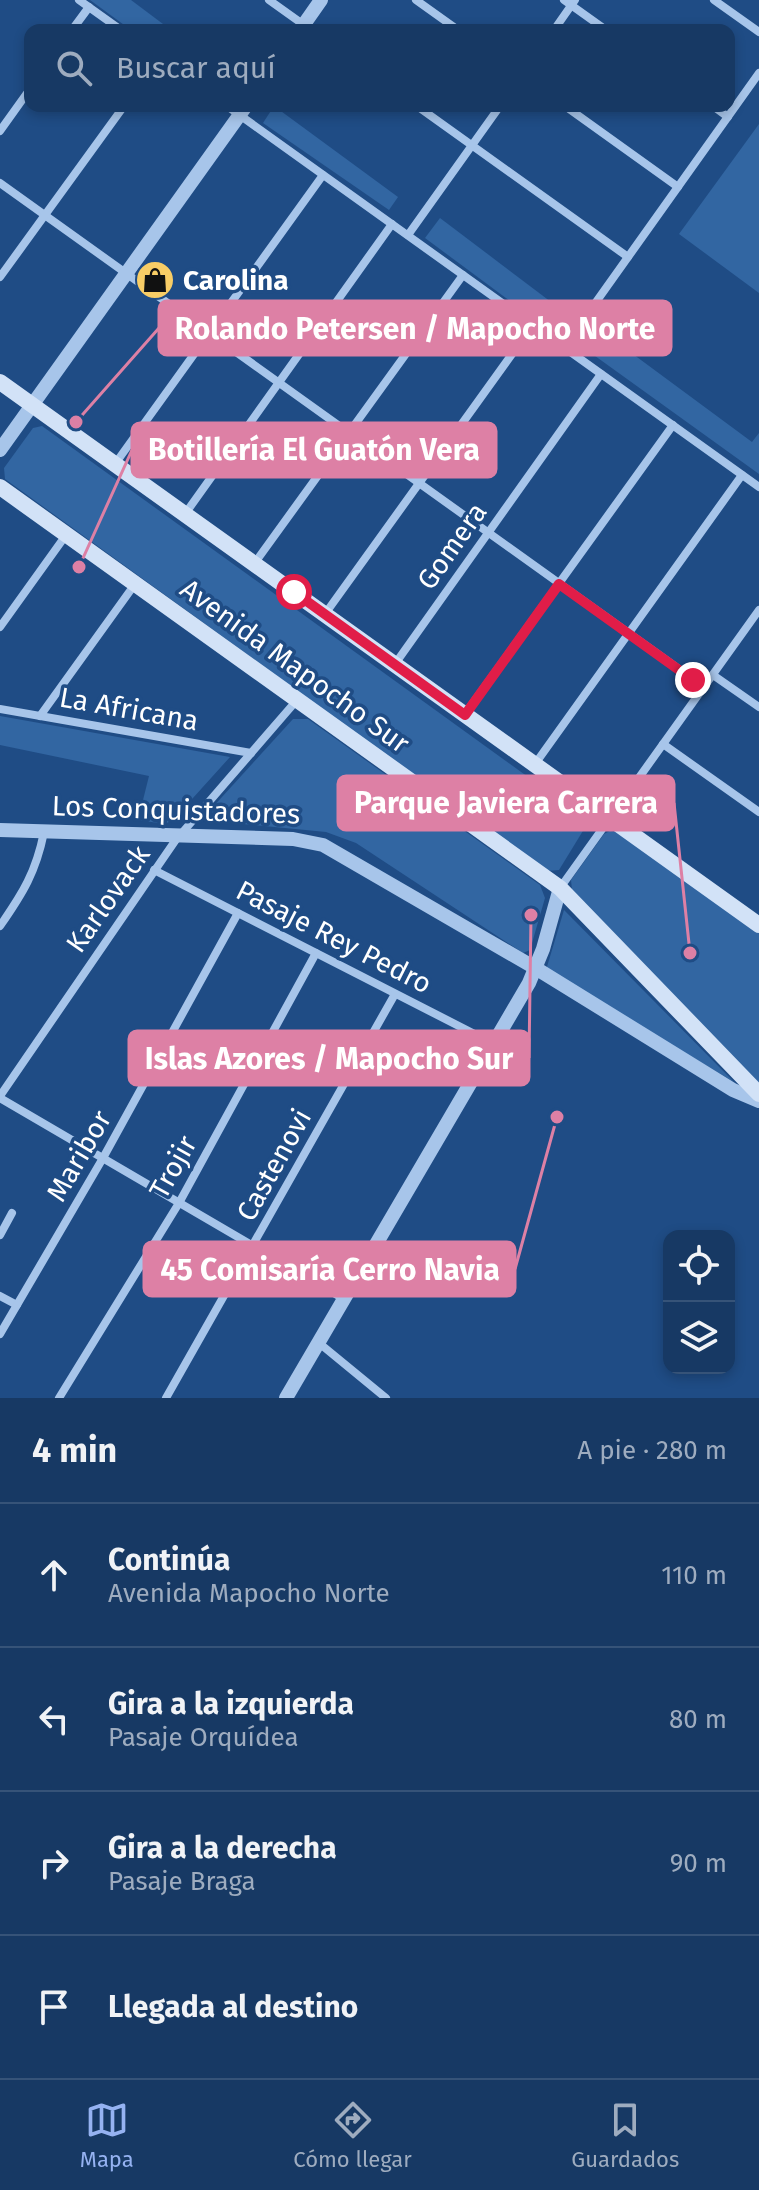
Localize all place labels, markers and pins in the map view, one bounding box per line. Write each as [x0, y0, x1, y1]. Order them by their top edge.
shop icon: Carolina [134, 259, 176, 301]
place label: Carolina [183, 264, 289, 297]
callout: Rolando Petersen / Mapocho Norte [159, 301, 671, 355]
callout: Botillería El Guatón Vera [132, 423, 496, 477]
callout: Parque Javiera Carrera [338, 776, 674, 830]
callout: Islas Azores / Mapocho Sur [129, 1031, 529, 1085]
callout: 45 Comisaría Cerro Navia [144, 1242, 515, 1296]

